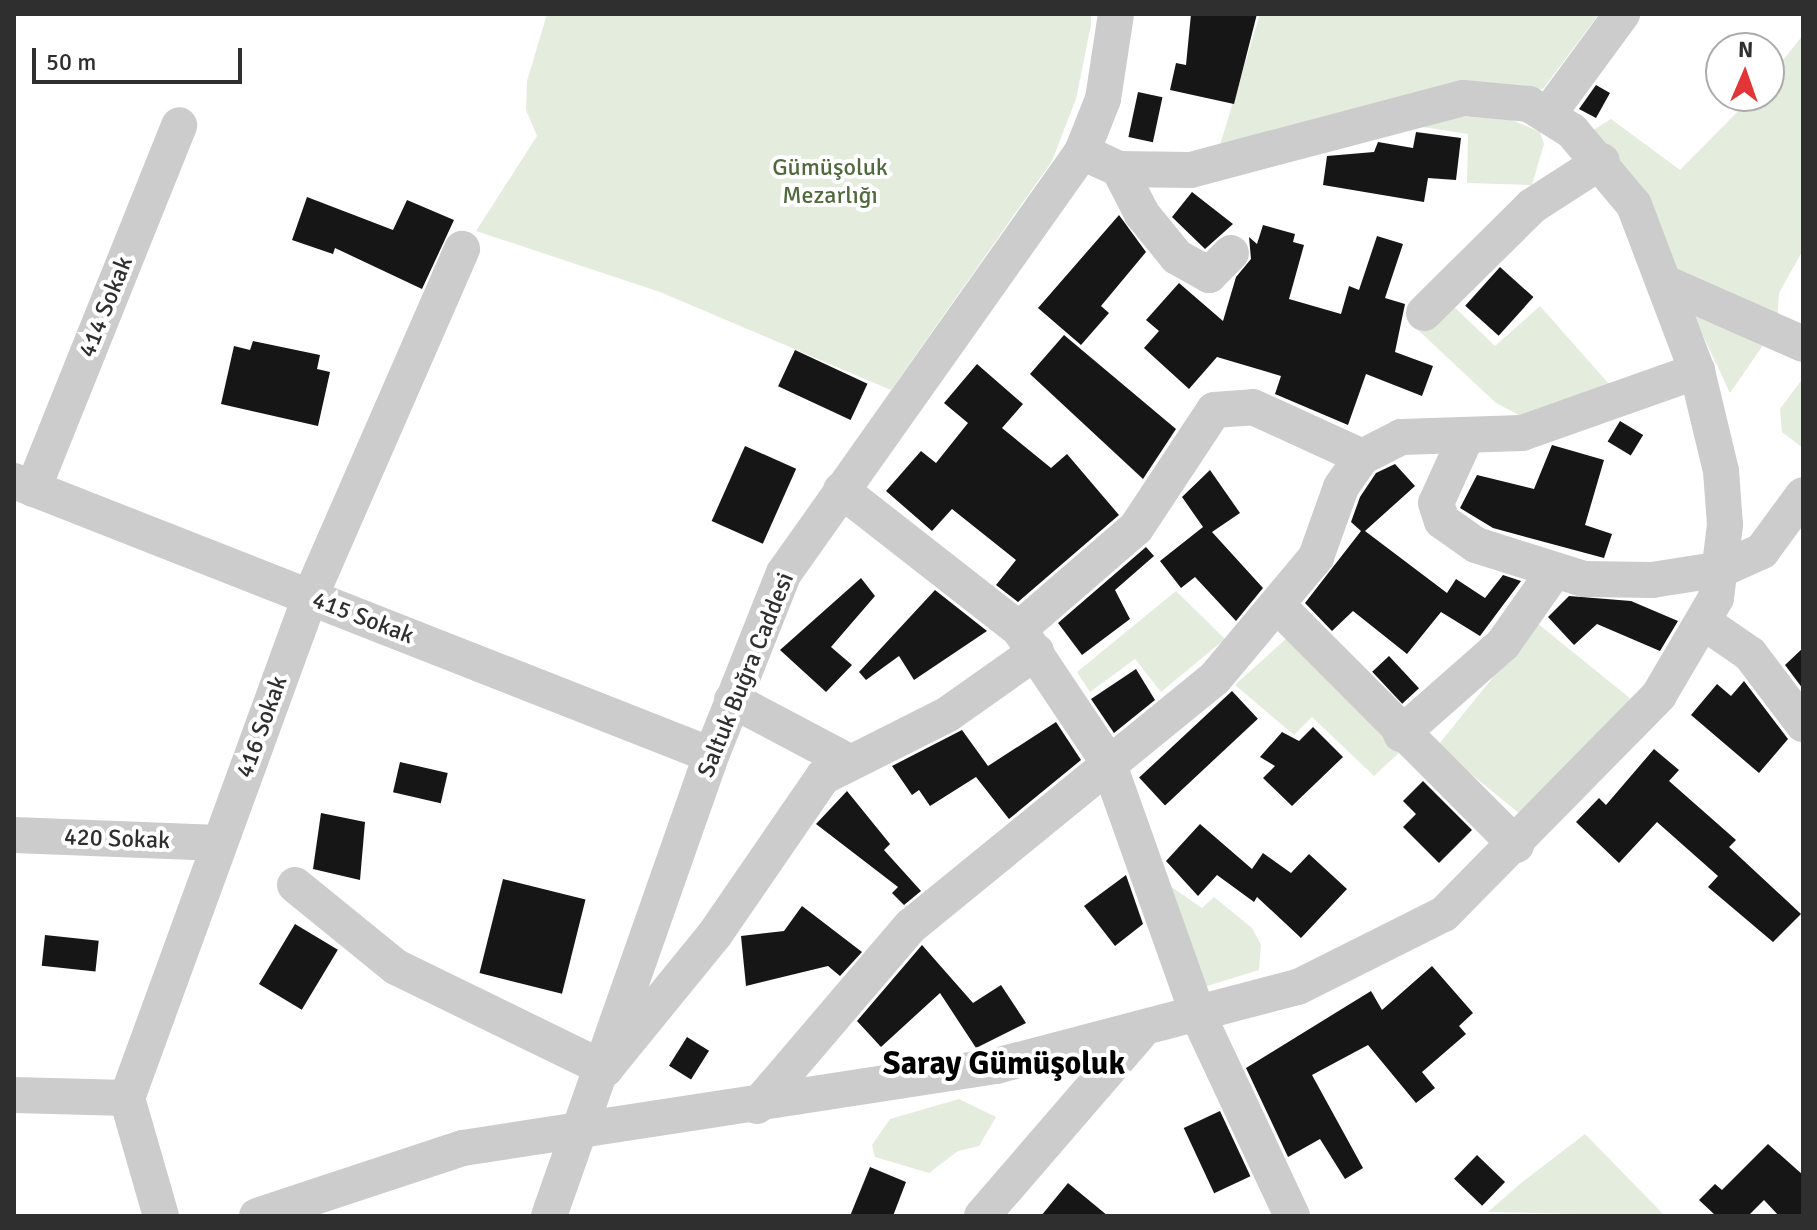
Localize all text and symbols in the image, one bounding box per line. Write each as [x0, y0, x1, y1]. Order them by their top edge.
scale bar [36, 32, 246, 82]
north arrow [1705, 32, 1785, 112]
text: N [1738, 36, 1754, 63]
text: 50 m [46, 47, 96, 77]
park label: Gümüşoluk Mezarlığı [772, 154, 888, 210]
street label: 414 Sokak [73, 252, 139, 362]
street label: Saltuk Buğra Caddesi [692, 568, 800, 782]
street label: 415 Sokak [308, 586, 418, 650]
street label: 416 Sokak [230, 672, 294, 782]
street label: 420 Sokak [63, 823, 171, 855]
district label: Saray Gümüşoluk [883, 1045, 1125, 1083]

